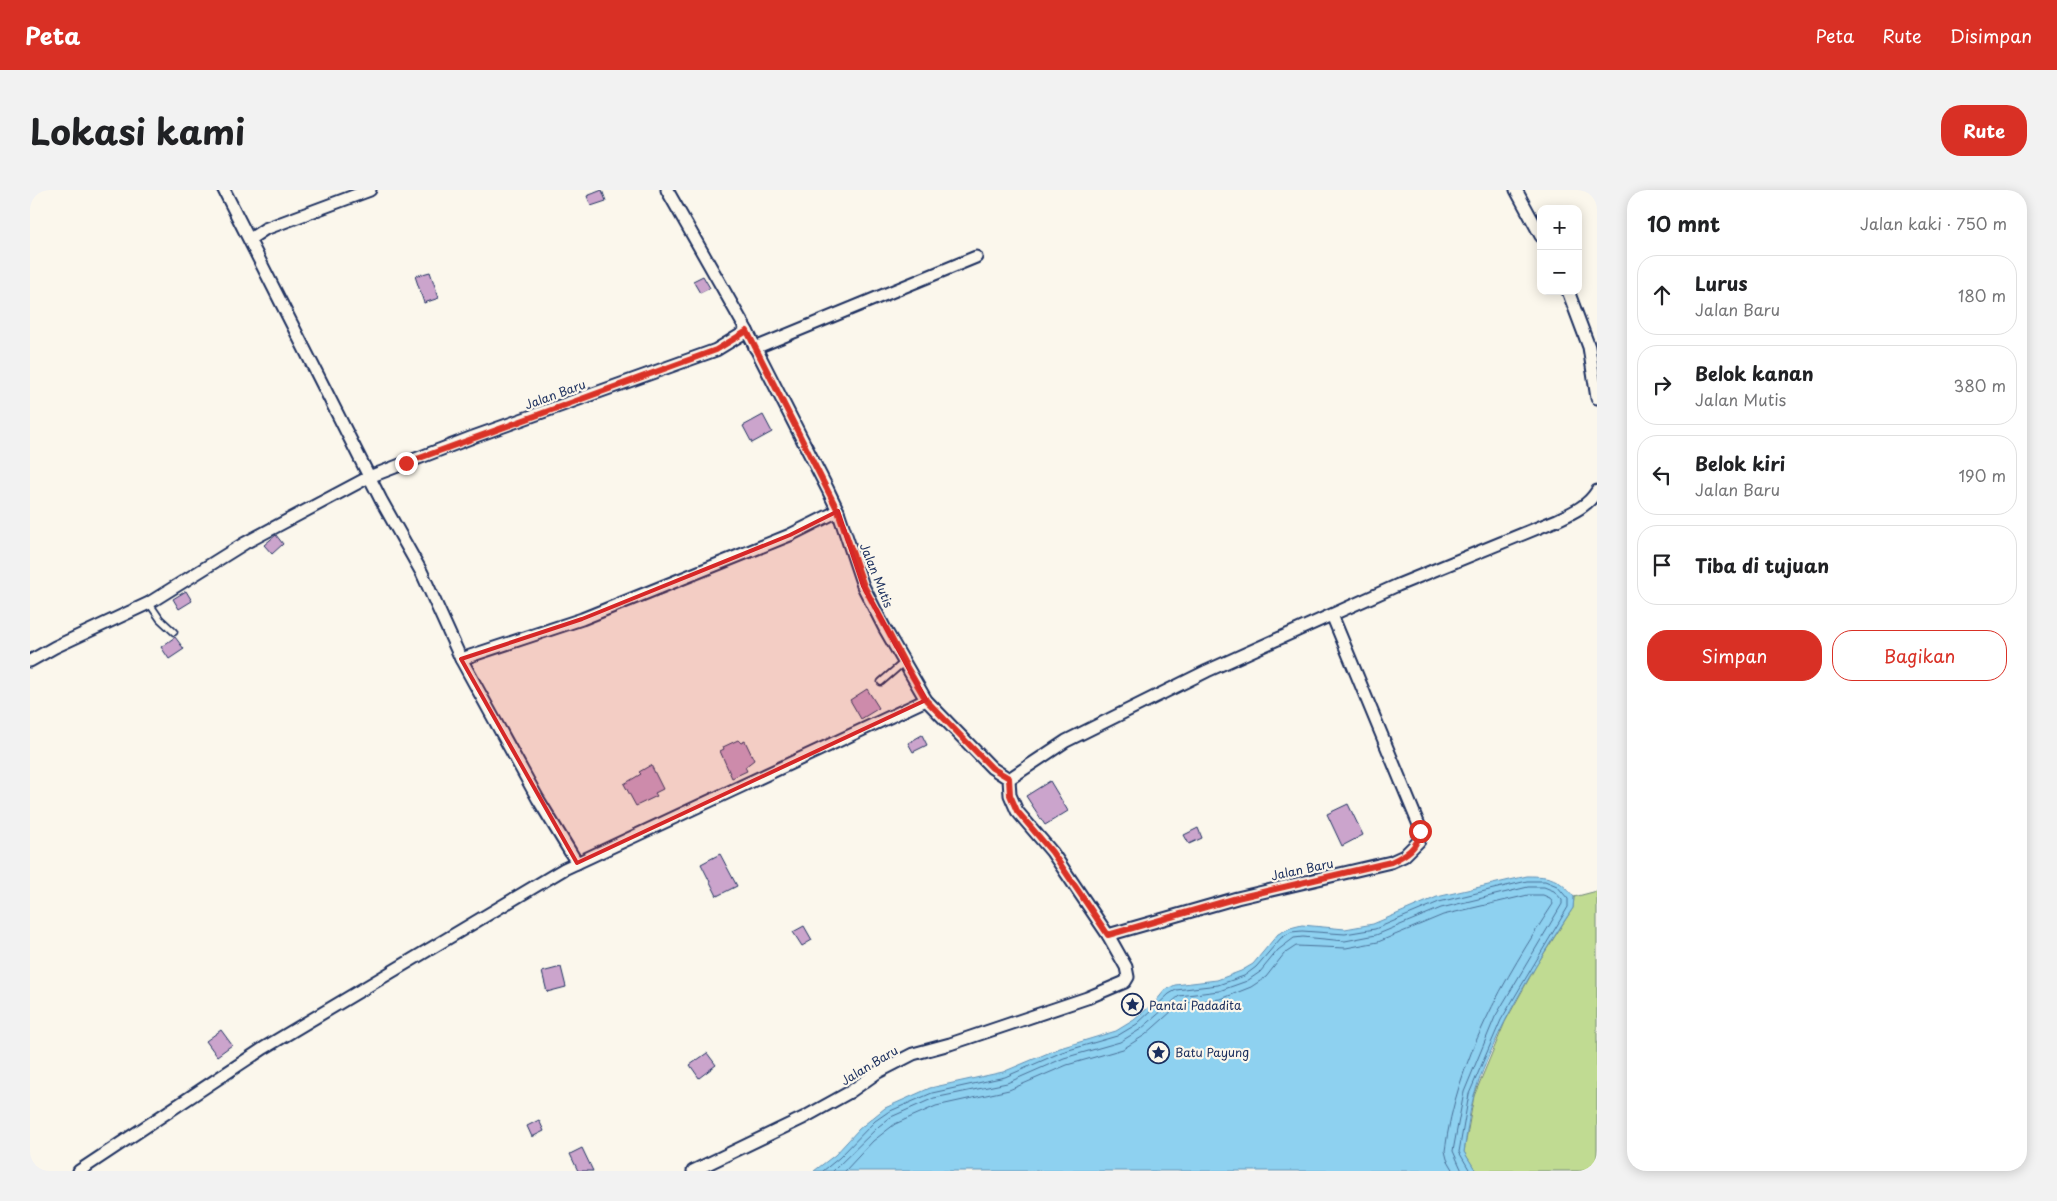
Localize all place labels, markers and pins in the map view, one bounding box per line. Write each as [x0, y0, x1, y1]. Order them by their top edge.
place icon: Pantai Padadita [1121, 993, 1145, 1017]
place label: Pantai Padadita [1149, 996, 1242, 1014]
place icon: Batu Payung [1147, 1040, 1171, 1064]
place label: Batu Payung [1175, 1043, 1249, 1061]

